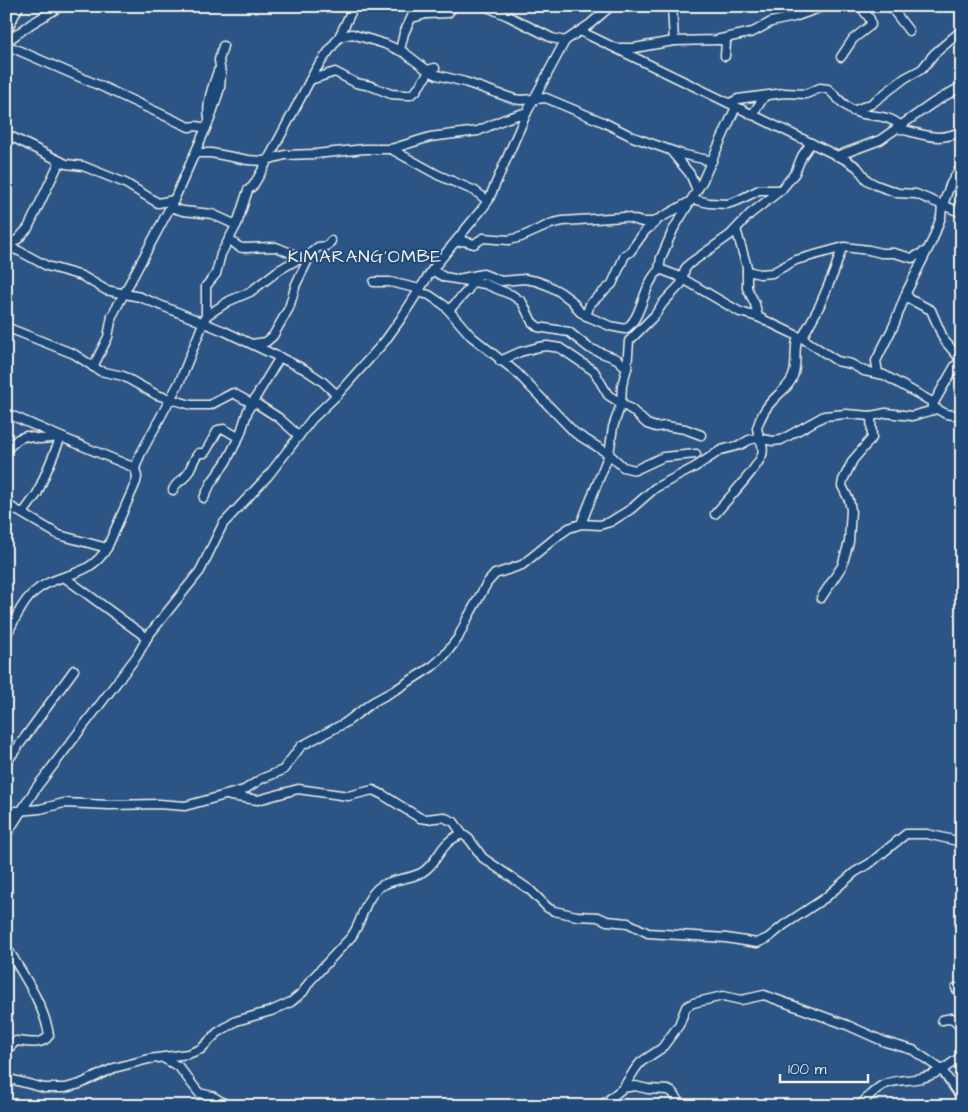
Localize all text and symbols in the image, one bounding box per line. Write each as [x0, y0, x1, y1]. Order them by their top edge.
district label: KIMARANG'OMBE [288, 244, 442, 269]
scale bar [780, 1052, 868, 1084]
text: 100 m [788, 1059, 827, 1080]

